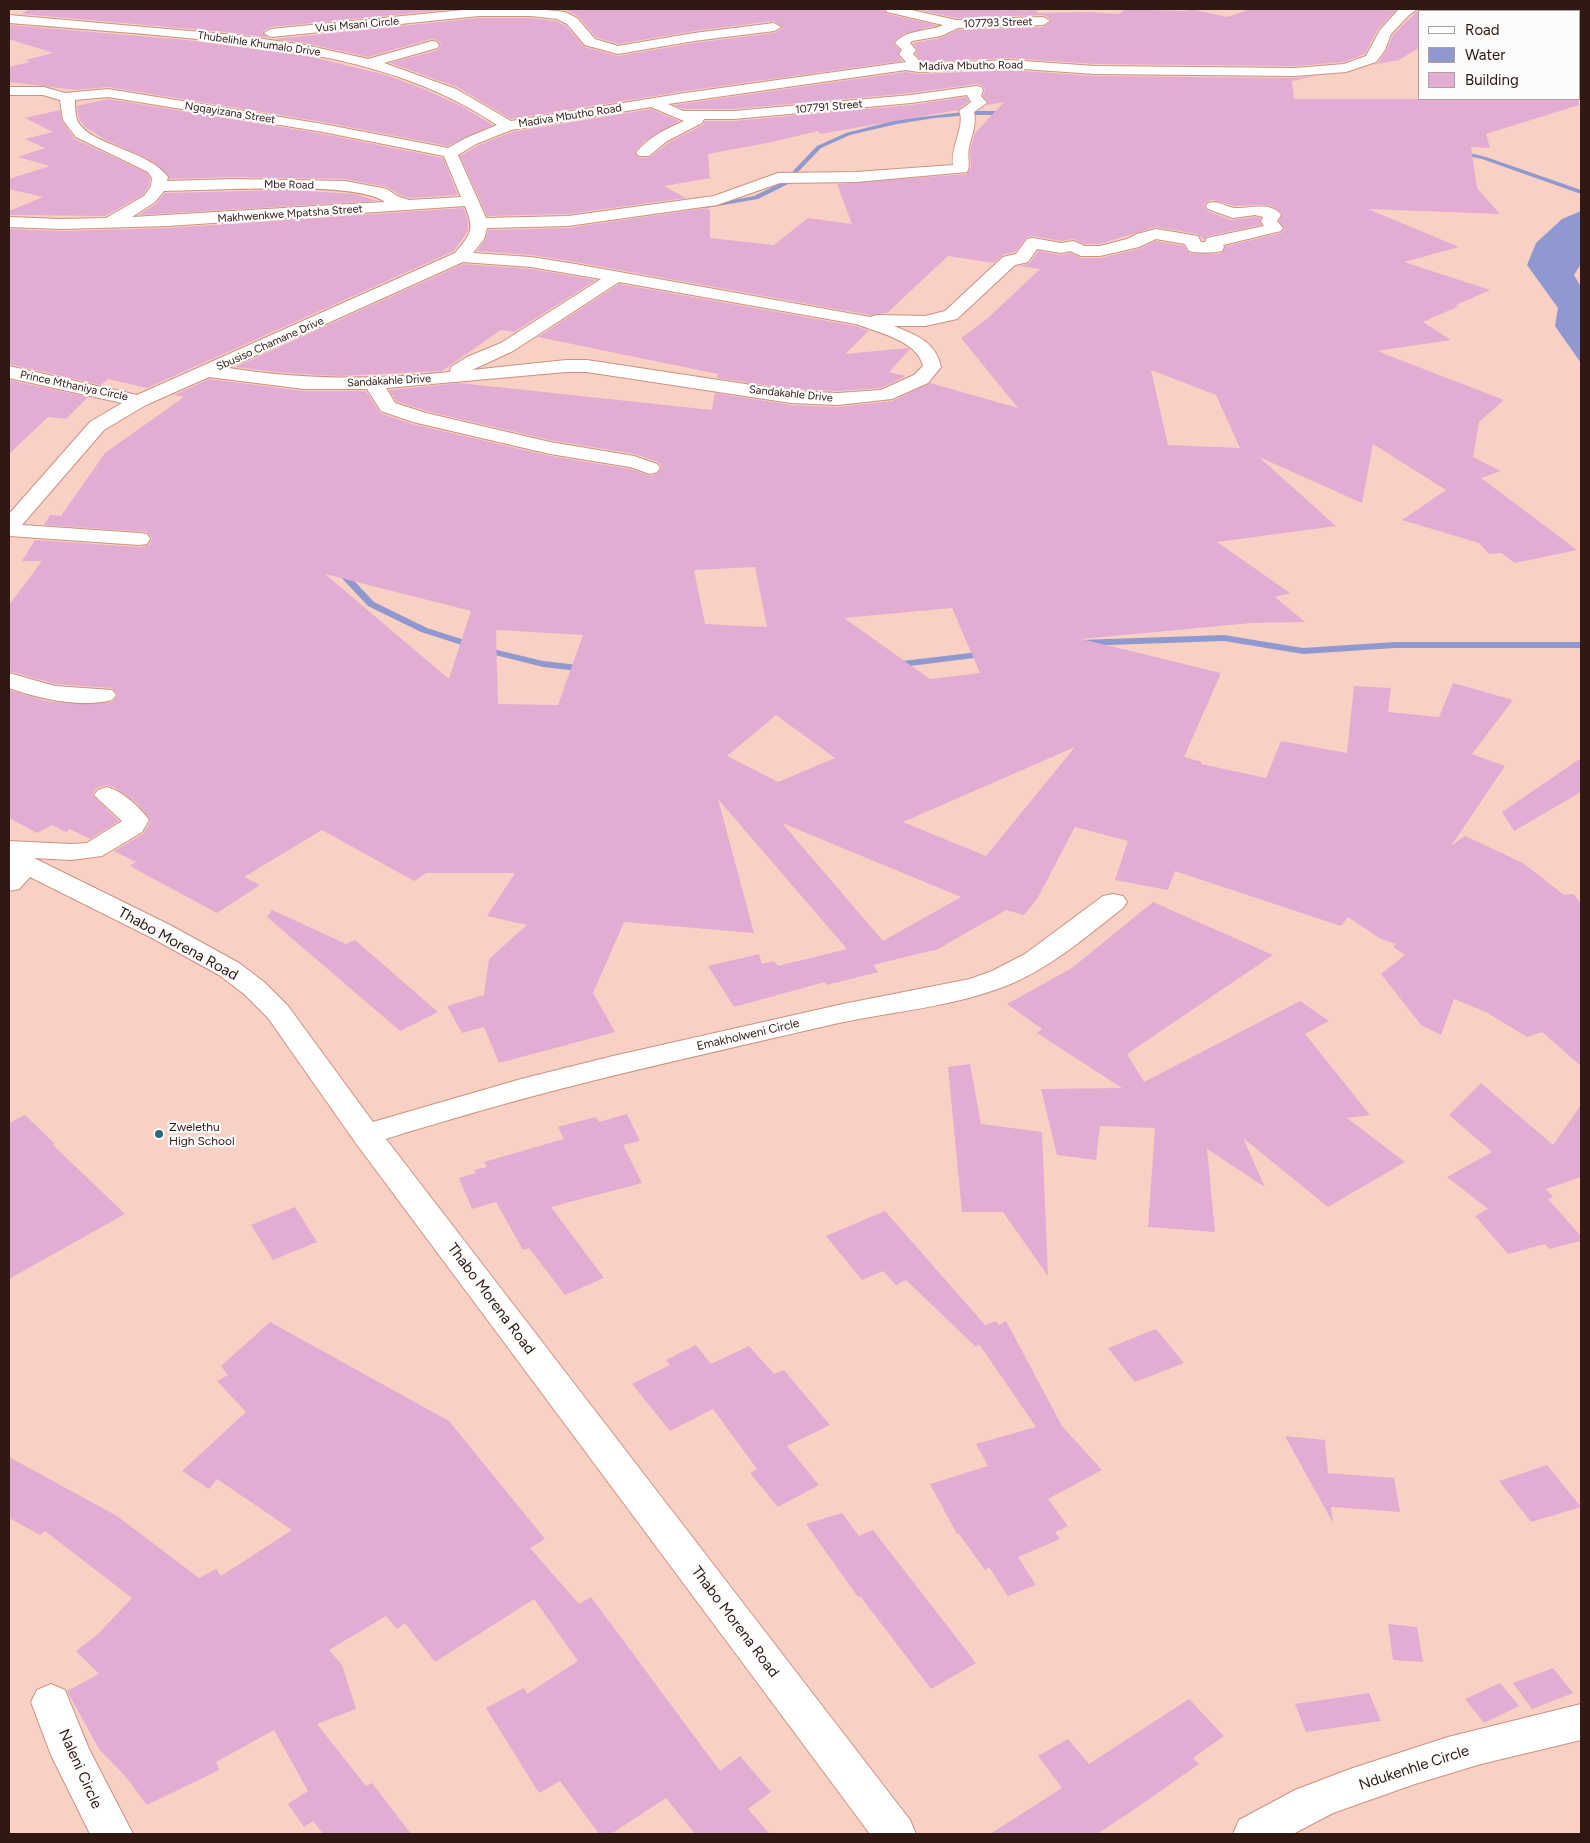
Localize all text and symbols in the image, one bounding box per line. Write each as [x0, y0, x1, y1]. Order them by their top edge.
legend [1418, 10, 1580, 100]
street label: Vusi Msani Circle [315, 15, 399, 35]
street label: 107793 Street [963, 15, 1033, 31]
text: Road [1465, 21, 1500, 39]
street label: Thubelihle Khumalo Drive [197, 29, 321, 59]
text: Water [1465, 46, 1505, 64]
street label: Madiva Mbutho Road [919, 58, 1023, 74]
text: Building [1465, 71, 1519, 89]
street label: 107791 Street [795, 97, 863, 117]
street label: Ngqayizana Street [184, 99, 276, 127]
street label: Madiva Mbutho Road [517, 101, 623, 131]
street label: Mbe Road [264, 178, 314, 192]
street label: Makhwenkwe Mpatsha Street [217, 202, 363, 226]
street label: Sbusiso Chamane Drive [214, 314, 326, 374]
street label: Prince Mthaniya Circle [19, 368, 129, 404]
street label: Sandakahle Drive [347, 372, 431, 390]
street label: Sandakahle Drive [748, 383, 834, 405]
street label: Thabo Morena Road [115, 904, 241, 984]
street label: Emakholweni Circle [695, 1016, 801, 1054]
place label: Zwelethu High School [169, 1120, 235, 1148]
marker: Zwelethu High School [153, 1128, 165, 1140]
street label: Thabo Morena Road [443, 1240, 539, 1358]
street label: Thabo Morena Road [687, 1563, 783, 1681]
street label: Naleni Circle [54, 1726, 106, 1812]
street label: Ndukenhle Circle [1357, 1742, 1471, 1794]

